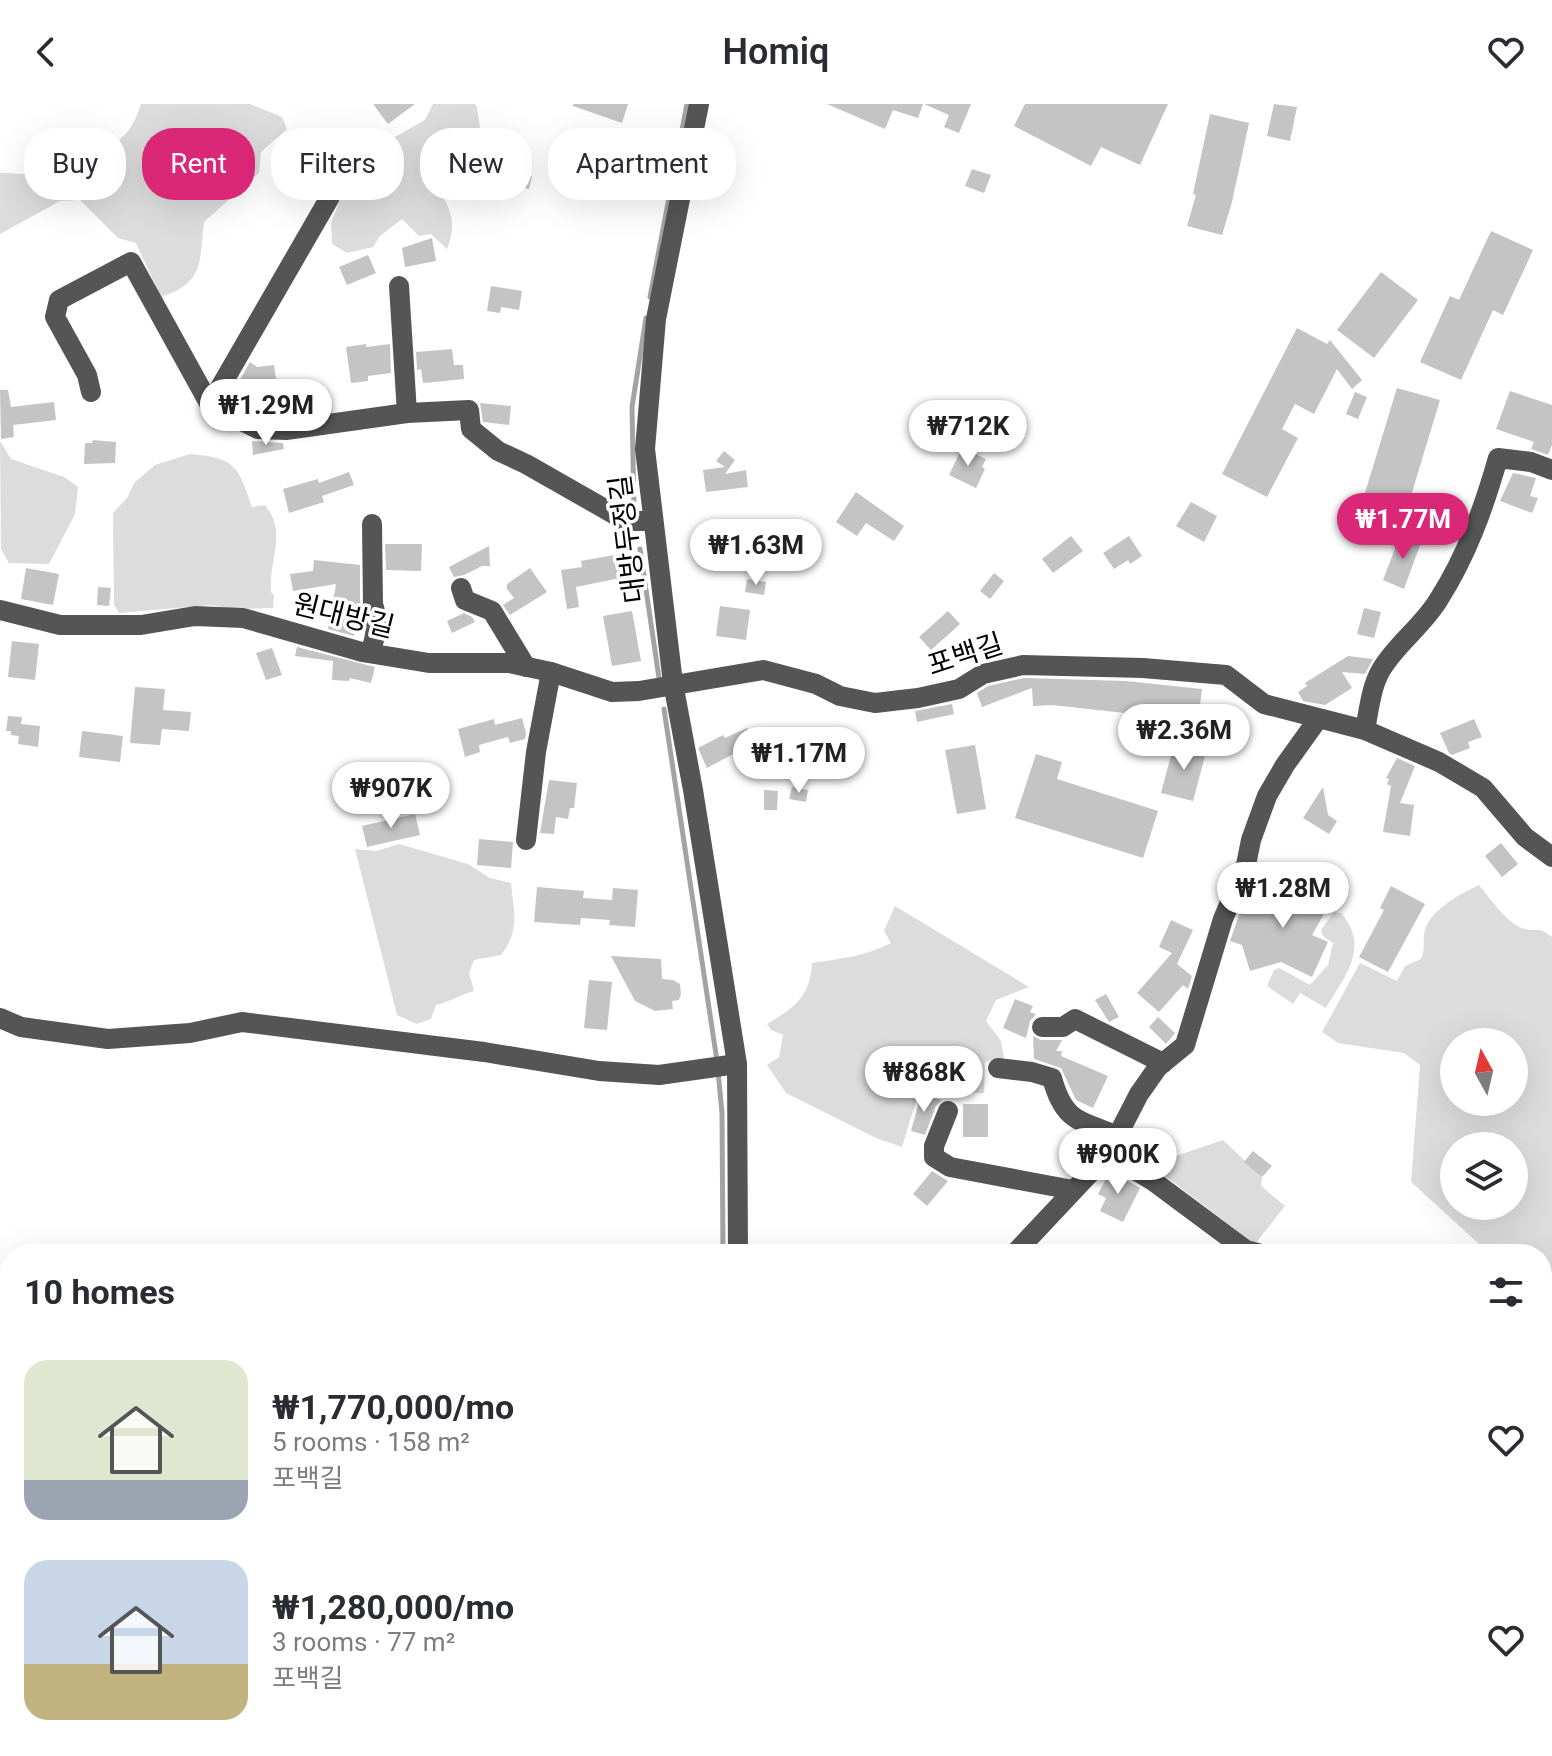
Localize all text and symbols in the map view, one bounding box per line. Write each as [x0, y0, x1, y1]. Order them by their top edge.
icon: back [24, 30, 68, 74]
icon: heart [1484, 30, 1528, 74]
text: Homiq [723, 31, 829, 73]
chip: Buy [24, 128, 126, 200]
chip: Rent [142, 128, 255, 200]
chip: Filters [271, 128, 404, 200]
chip: New [420, 128, 532, 200]
chip: Apartment [548, 128, 736, 200]
pin: ₩1.29M [201, 379, 331, 447]
text: ₩1.29M [218, 390, 314, 420]
pin: ₩712K [912, 400, 1024, 468]
text: ₩712K [927, 411, 1009, 441]
street label: 대방두정길 [603, 473, 652, 605]
pin: ₩1.77M [1338, 493, 1468, 561]
text: ₩1.77M [1355, 504, 1451, 534]
pin: ₩1.63M [691, 519, 821, 587]
text: ₩1.63M [708, 530, 804, 560]
street label: 원대방길 [290, 587, 398, 644]
street label: 포백길 [923, 627, 1007, 682]
pin: ₩2.36M [1119, 704, 1249, 772]
text: ₩2.36M [1136, 715, 1232, 745]
pin: ₩1.17M [734, 727, 864, 795]
text: ₩1.17M [751, 738, 847, 768]
pin: ₩907K [335, 762, 447, 830]
text: ₩907K [350, 773, 432, 803]
pin: ₩1.28M [1218, 862, 1348, 930]
text: ₩1.28M [1235, 873, 1331, 903]
north arrow [1440, 1028, 1528, 1116]
map controls [1440, 1028, 1528, 1220]
pin: ₩868K [868, 1046, 980, 1114]
text: ₩868K [883, 1057, 965, 1087]
pin: ₩900K [1062, 1128, 1174, 1196]
button: layers [1440, 1132, 1528, 1220]
text: ₩900K [1077, 1139, 1159, 1169]
icon: filters [1484, 1270, 1528, 1314]
text: 10 homes [24, 1272, 175, 1312]
text: ₩1,770,000/mo [272, 1387, 514, 1427]
icon: home [88, 1392, 184, 1488]
icon: heart [1484, 1418, 1528, 1462]
text: 5 rooms · 158 m² [272, 1427, 470, 1457]
text: 포백길 [272, 1463, 344, 1493]
text: ₩1,280,000/mo [272, 1587, 514, 1627]
icon: home [88, 1592, 184, 1688]
icon: heart [1484, 1618, 1528, 1662]
text: 3 rooms · 77 m² [272, 1627, 455, 1657]
text: 포백길 [272, 1663, 344, 1693]

